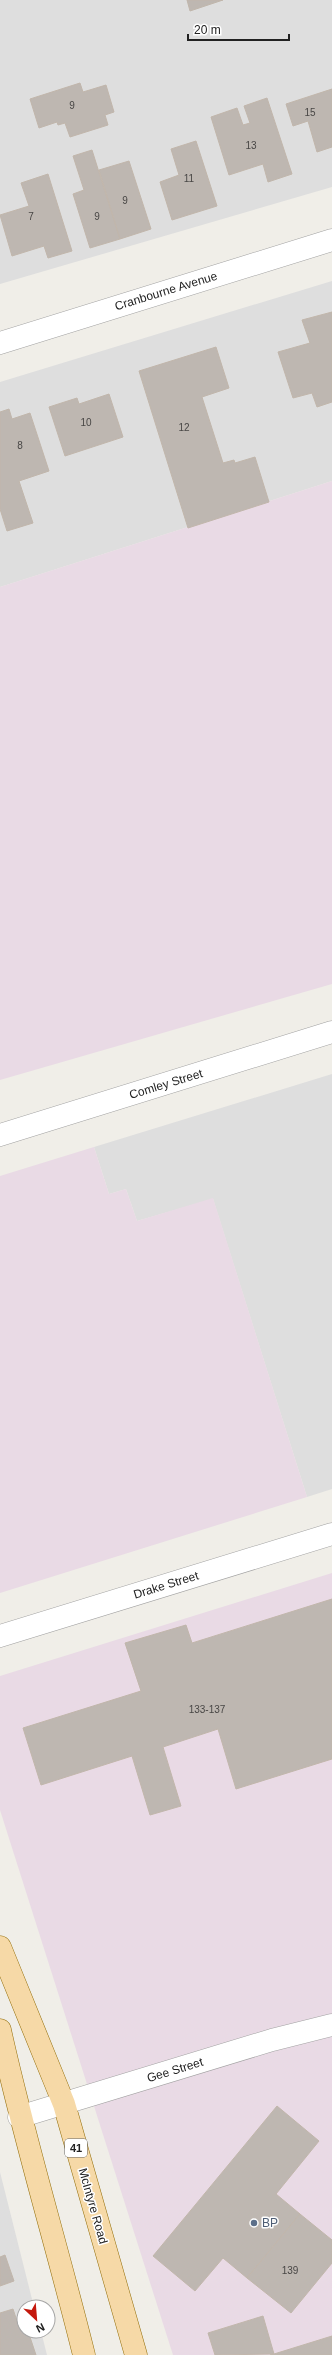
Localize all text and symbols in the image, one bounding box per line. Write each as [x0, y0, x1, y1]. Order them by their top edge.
scale bar [188, 16, 289, 42]
text: 20 m [194, 23, 221, 37]
house number: 9 [69, 100, 75, 111]
house number: 15 [304, 107, 316, 118]
house number: 13 [245, 140, 257, 151]
house number: 11 [184, 173, 195, 184]
house number: 9 [122, 195, 128, 206]
house number: 7 [28, 211, 34, 222]
house number: 9 [94, 211, 100, 222]
street label: Cranbourne Avenue [113, 269, 219, 313]
house number: 10 [80, 417, 92, 428]
house number: 12 [178, 422, 190, 433]
house number: 8 [17, 440, 23, 451]
street label: Comley Street [128, 1066, 205, 1102]
street label: Drake Street [132, 1568, 201, 1602]
house number: 133-137 [189, 1704, 226, 1715]
street label: Gee Street [145, 2055, 205, 2085]
road number: 41 [65, 2139, 87, 2157]
street label: McIntyre Road [76, 2167, 110, 2245]
place label: BP [262, 2216, 278, 2230]
marker: BP [249, 2218, 259, 2228]
house number: 139 [282, 2265, 299, 2276]
north arrow [16, 2299, 56, 2339]
text: N [34, 2321, 47, 2335]

